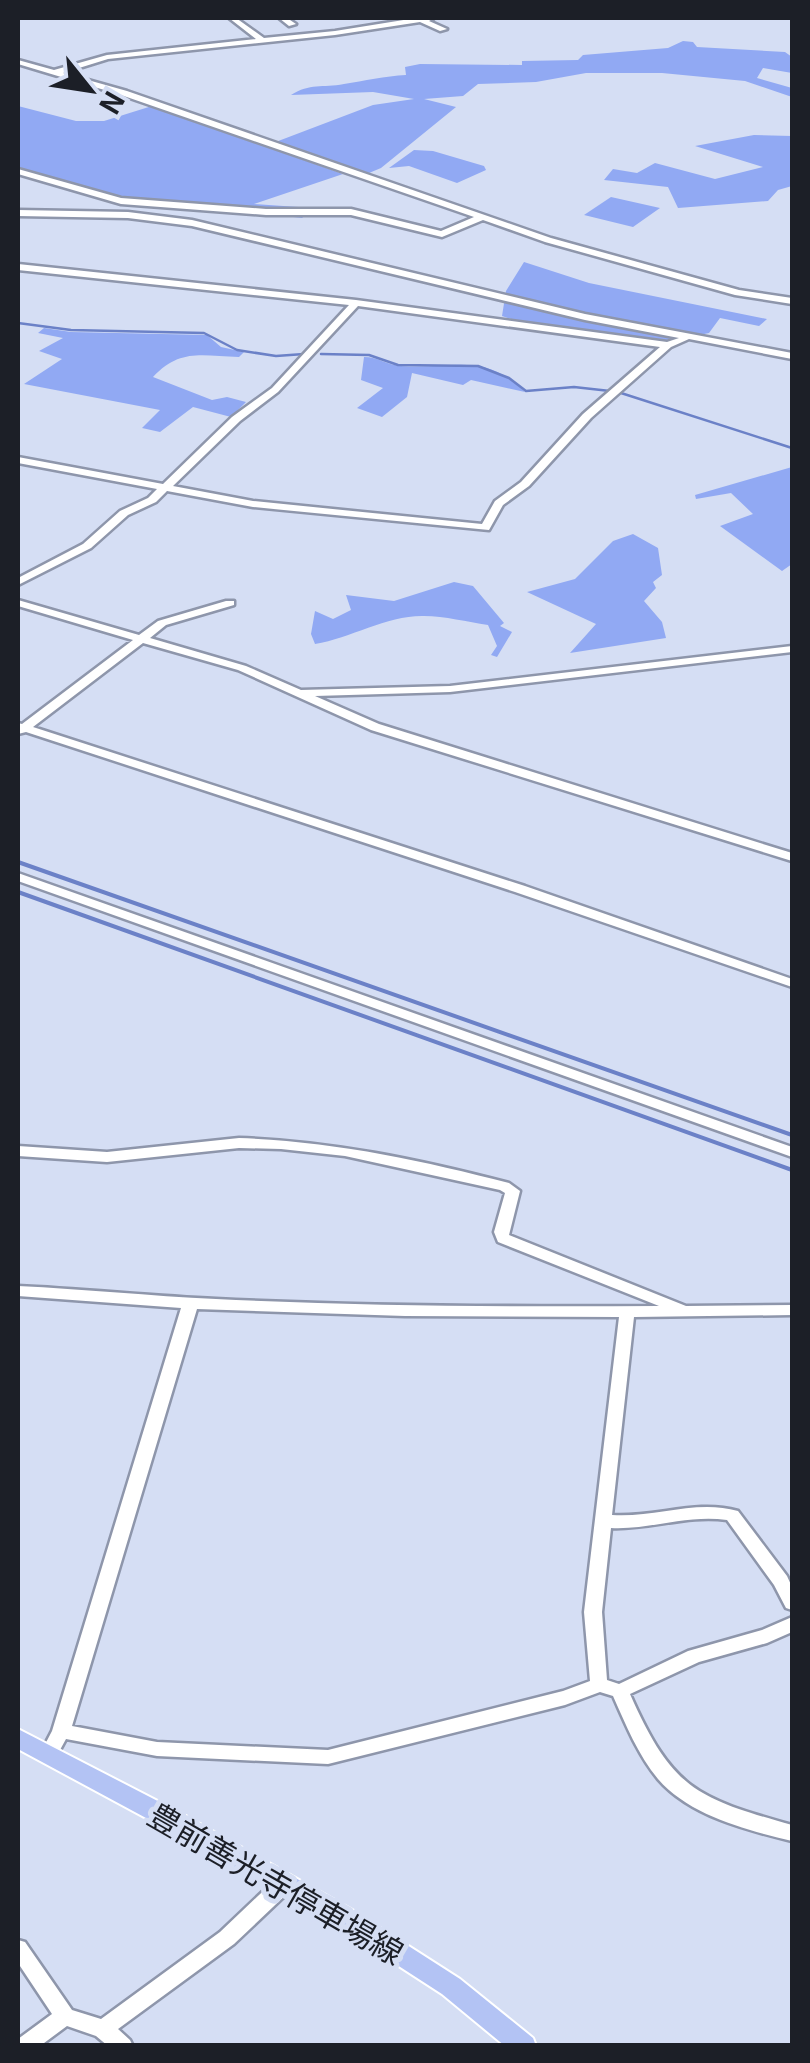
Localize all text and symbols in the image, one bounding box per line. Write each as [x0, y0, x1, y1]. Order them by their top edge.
north arrow [40, 40, 140, 140]
text: N [91, 84, 136, 123]
street label: 豊前善光寺停車場線 [141, 1790, 413, 1974]

